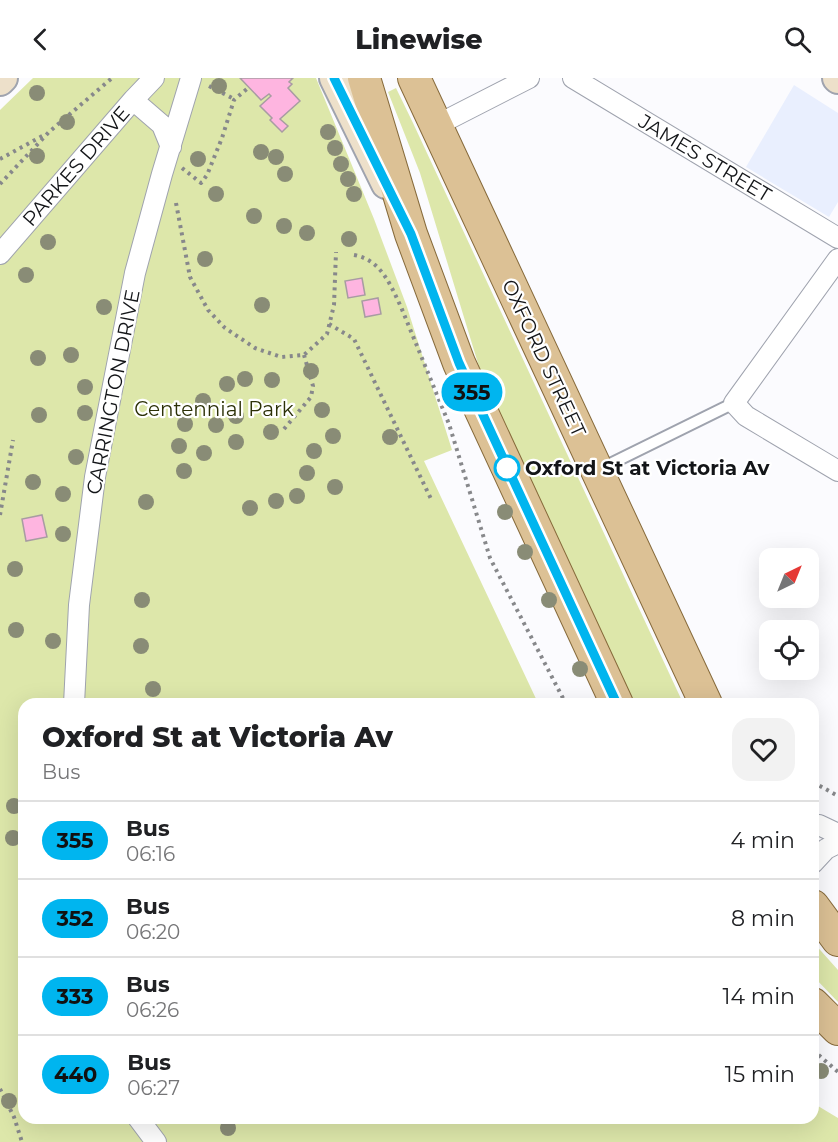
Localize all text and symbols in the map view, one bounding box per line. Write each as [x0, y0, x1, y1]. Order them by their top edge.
icon: back [24, 23, 57, 56]
text: Linewise [355, 23, 483, 56]
icon: search [781, 23, 814, 56]
street label: PARKES DRIVE [17, 101, 135, 231]
street label: JAMES STREET [634, 108, 776, 207]
street label: OXFORD STREET [497, 276, 591, 441]
street label: CARRINGTON DRIVE [81, 288, 145, 496]
line badge: 355 [438, 372, 506, 412]
text: 355 [453, 380, 491, 405]
park label: Centennial Park [134, 397, 294, 421]
marker: Oxford St at Victoria Av [494, 455, 520, 481]
place label: Oxford St at Victoria Av [525, 456, 771, 480]
north arrow [759, 548, 819, 608]
map controls [759, 548, 819, 680]
button: locate [759, 620, 819, 680]
button: heart [732, 718, 795, 781]
text: Oxford St at Victoria Av [42, 720, 393, 754]
text: Bus [42, 760, 80, 784]
text: Bus [126, 815, 170, 842]
text: 4 min [731, 827, 795, 854]
text: 355 [56, 828, 94, 853]
text: 06:16 [126, 842, 175, 866]
text: Bus [126, 893, 170, 920]
text: 8 min [731, 905, 795, 932]
text: 352 [56, 906, 94, 931]
text: 06:20 [126, 920, 180, 944]
text: Bus [126, 971, 170, 998]
text: 14 min [723, 983, 795, 1010]
text: 333 [56, 984, 94, 1009]
text: 06:26 [126, 998, 179, 1022]
text: Bus [127, 1049, 171, 1076]
text: 15 min [725, 1061, 795, 1088]
text: 440 [54, 1062, 97, 1087]
text: 06:27 [127, 1076, 180, 1100]

